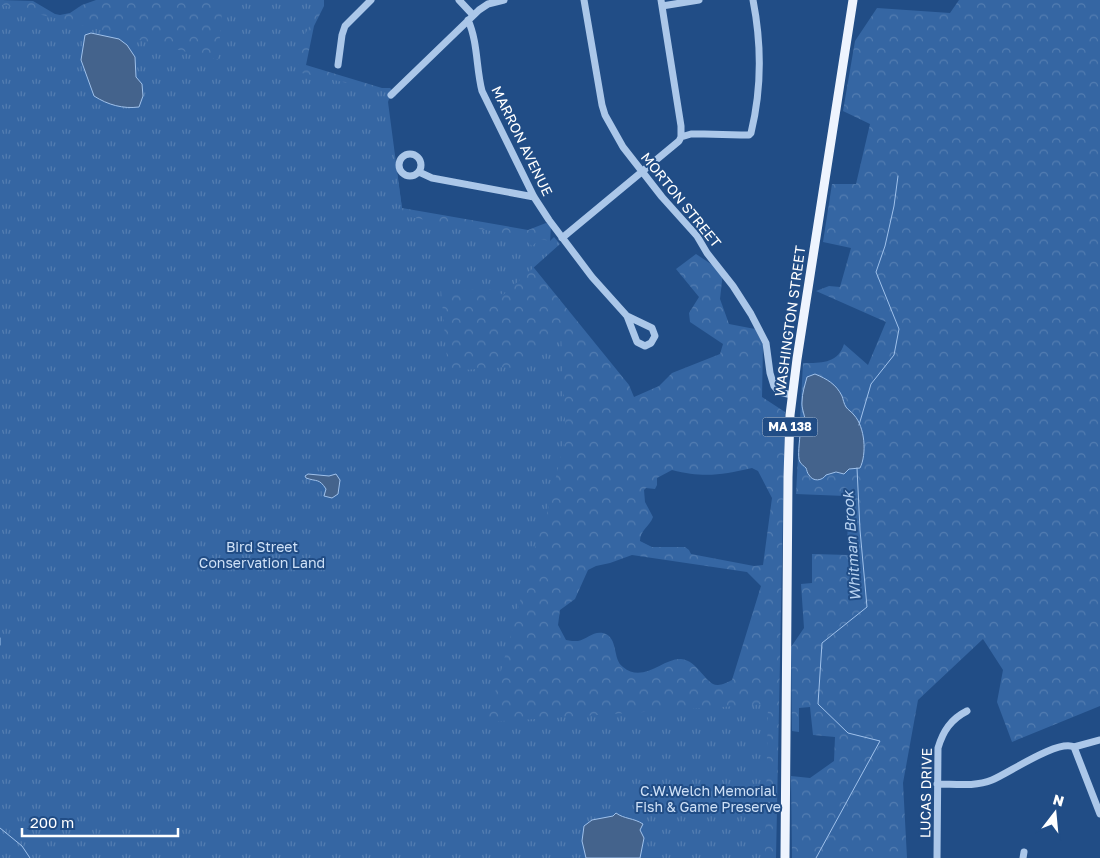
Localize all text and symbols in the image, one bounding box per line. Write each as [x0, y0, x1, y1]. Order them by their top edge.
street label: MARRON AVENUE [488, 83, 556, 199]
street label: MORTON STREET [638, 149, 725, 251]
street label: WASHINGTON STREET [771, 244, 809, 397]
road number: MA 138 [762, 418, 818, 437]
water label: Whitman Brook [838, 489, 864, 602]
park label: Bird Street Conservation Land [199, 538, 325, 571]
street label: LUCAS DRIVE [916, 748, 935, 838]
park label: C.W.Welch Memorial Fish & Game Preserve [635, 782, 781, 815]
north arrow [1030, 788, 1080, 838]
text: N [1051, 790, 1066, 810]
scale bar [22, 806, 179, 838]
text: 200 m [30, 813, 74, 831]

